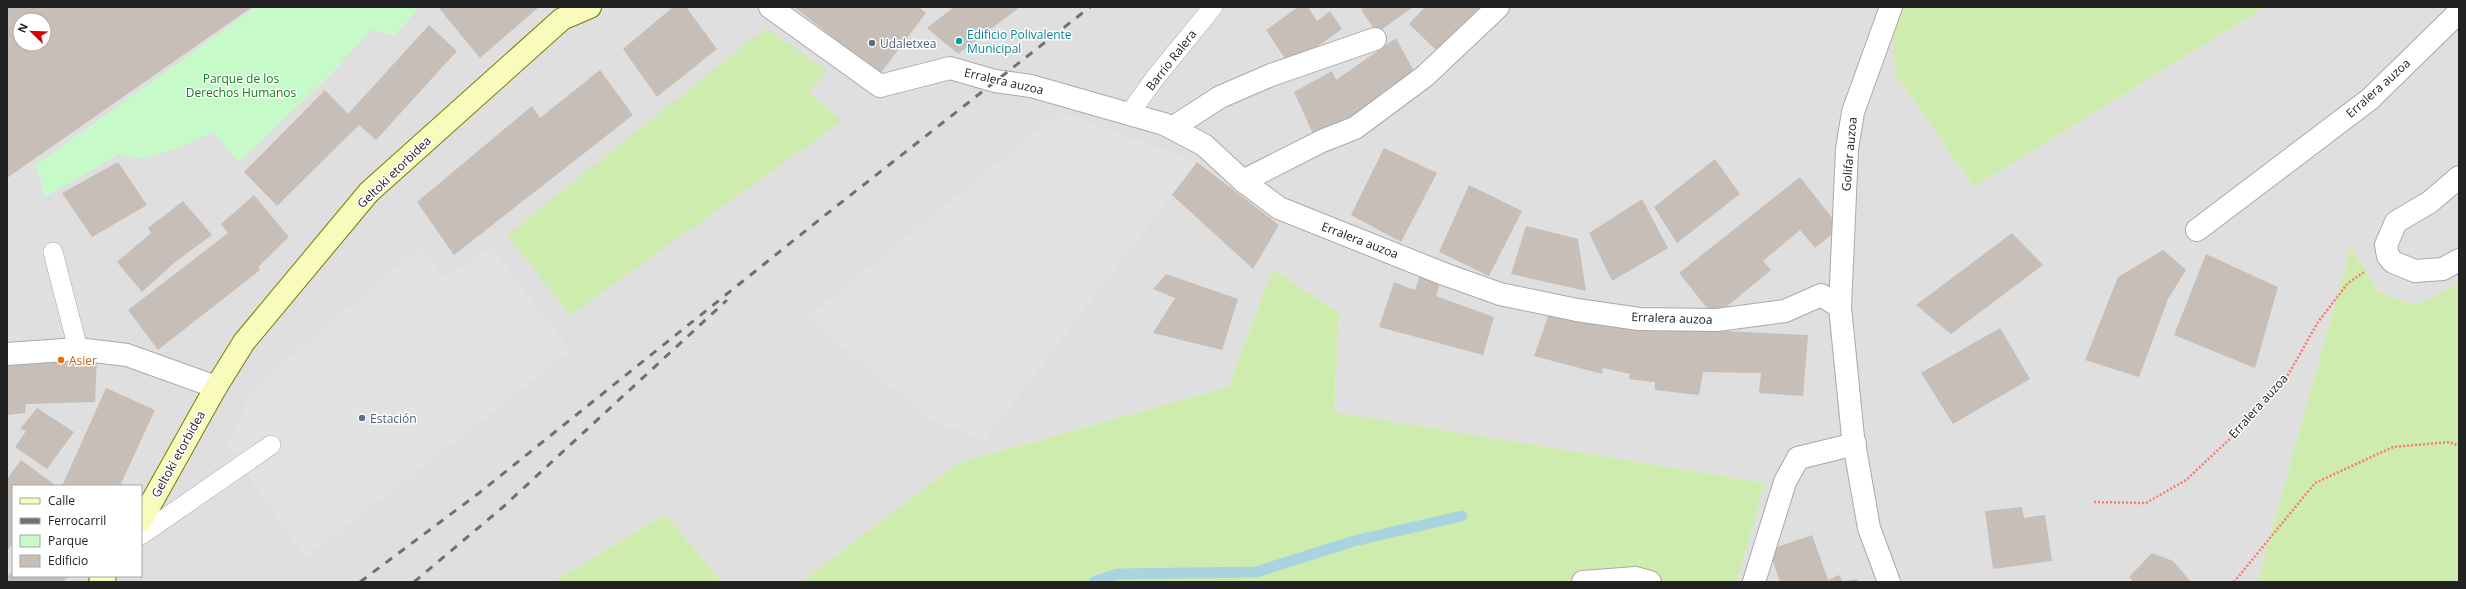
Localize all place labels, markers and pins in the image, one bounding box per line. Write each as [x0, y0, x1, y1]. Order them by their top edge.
place label: Edificio Polivalente Municipal [967, 26, 1072, 57]
place label: Udaletxea [880, 35, 937, 52]
marker: Edificio Polivalente Municipal [954, 36, 964, 46]
marker: Udaletxea [867, 38, 877, 48]
place label: Asier [69, 352, 97, 369]
marker: Asier [56, 355, 66, 365]
place label: Estación [370, 410, 417, 427]
marker: Estación [357, 413, 367, 423]

